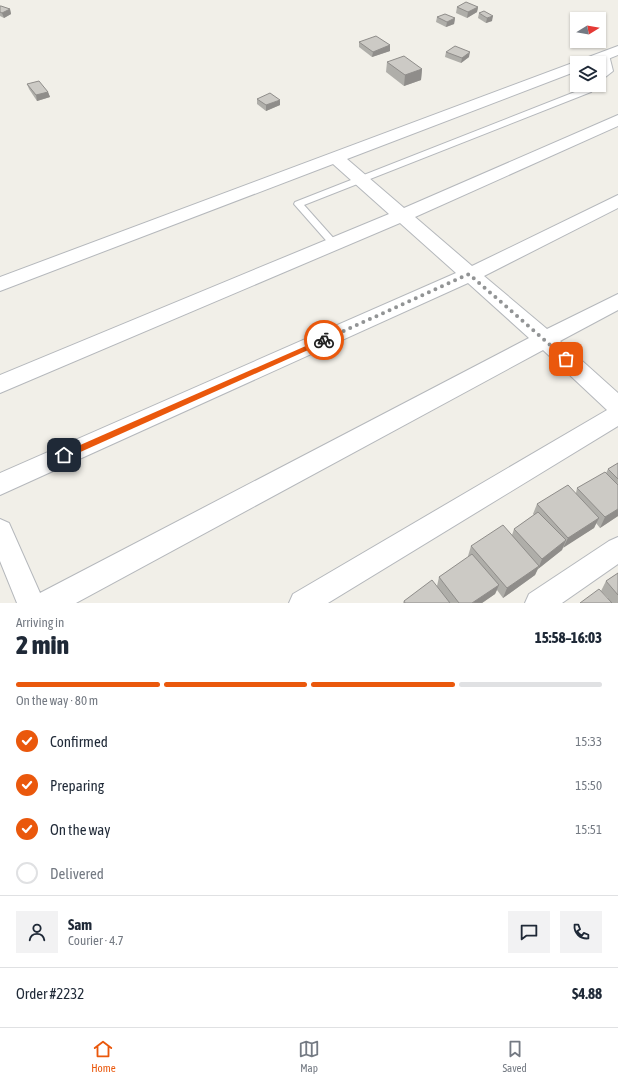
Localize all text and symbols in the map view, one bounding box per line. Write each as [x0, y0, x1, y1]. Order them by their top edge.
north arrow [570, 12, 606, 48]
map controls [570, 12, 606, 92]
button: layers [570, 56, 606, 92]
courier [304, 320, 344, 360]
icon: bike [313, 329, 335, 351]
pin [549, 342, 583, 376]
icon: bag [555, 348, 577, 370]
pin [47, 438, 81, 472]
icon: home [53, 444, 75, 466]
text: Arriving in [16, 615, 64, 630]
text: 15:58–16:03 [535, 629, 602, 646]
text: 2 min [16, 630, 69, 660]
text: On the way · 80 m [16, 693, 98, 708]
icon: check [16, 730, 38, 752]
text: Confirmed [50, 733, 108, 750]
text: 15:33 [575, 734, 602, 749]
icon: check [16, 774, 38, 796]
text: Preparing [50, 777, 104, 794]
text: 15:50 [575, 778, 602, 793]
icon: check [16, 818, 38, 840]
text: On the way [50, 821, 111, 838]
text: 15:51 [575, 822, 602, 837]
text: Delivered [50, 865, 104, 882]
button: person [16, 911, 58, 953]
button: chat [508, 911, 550, 953]
button: phone [560, 911, 602, 953]
text: Sam [68, 916, 92, 933]
text: Courier · 4.7 [68, 933, 124, 948]
text: Order #2232 [16, 985, 84, 1002]
text: $4.88 [572, 985, 602, 1002]
tab: Home [91, 1038, 116, 1074]
tab: Map [298, 1038, 320, 1074]
tab: Saved [502, 1038, 527, 1074]

